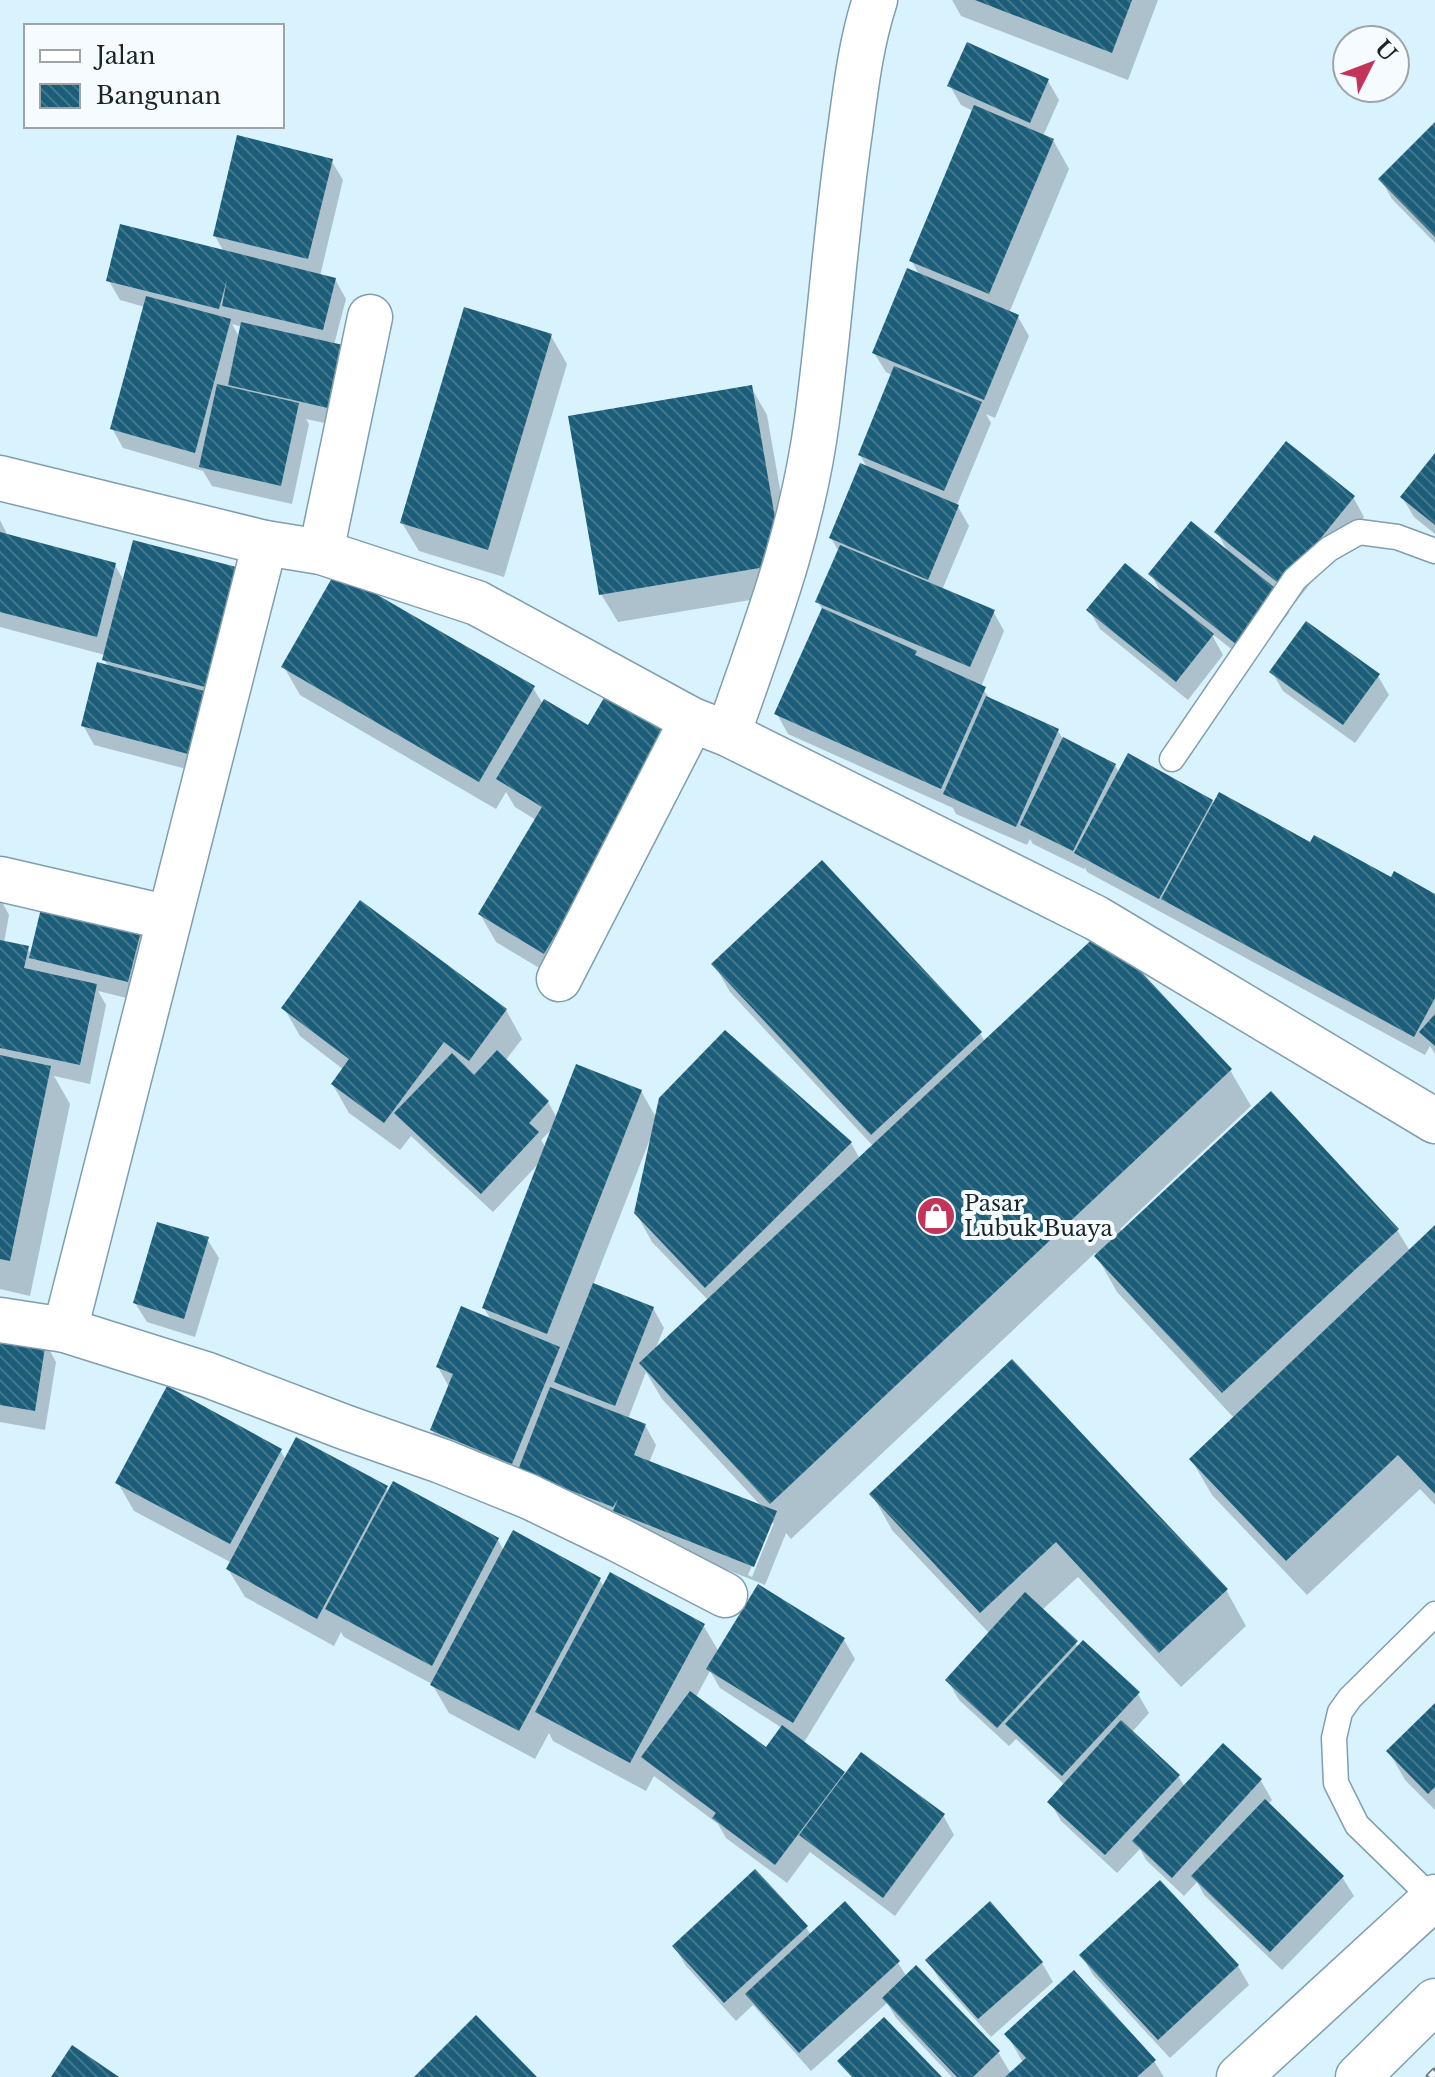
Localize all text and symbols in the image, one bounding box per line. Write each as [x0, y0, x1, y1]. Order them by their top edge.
legend [24, 24, 284, 128]
north arrow [1331, 24, 1411, 104]
text: U [1369, 35, 1402, 68]
text: Jalan [93, 41, 156, 70]
text: Bangunan [96, 81, 221, 110]
place label: Pasar Lubuk Buaya [964, 1190, 1113, 1242]
shop icon: Pasar Lubuk Buaya [915, 1195, 957, 1237]

